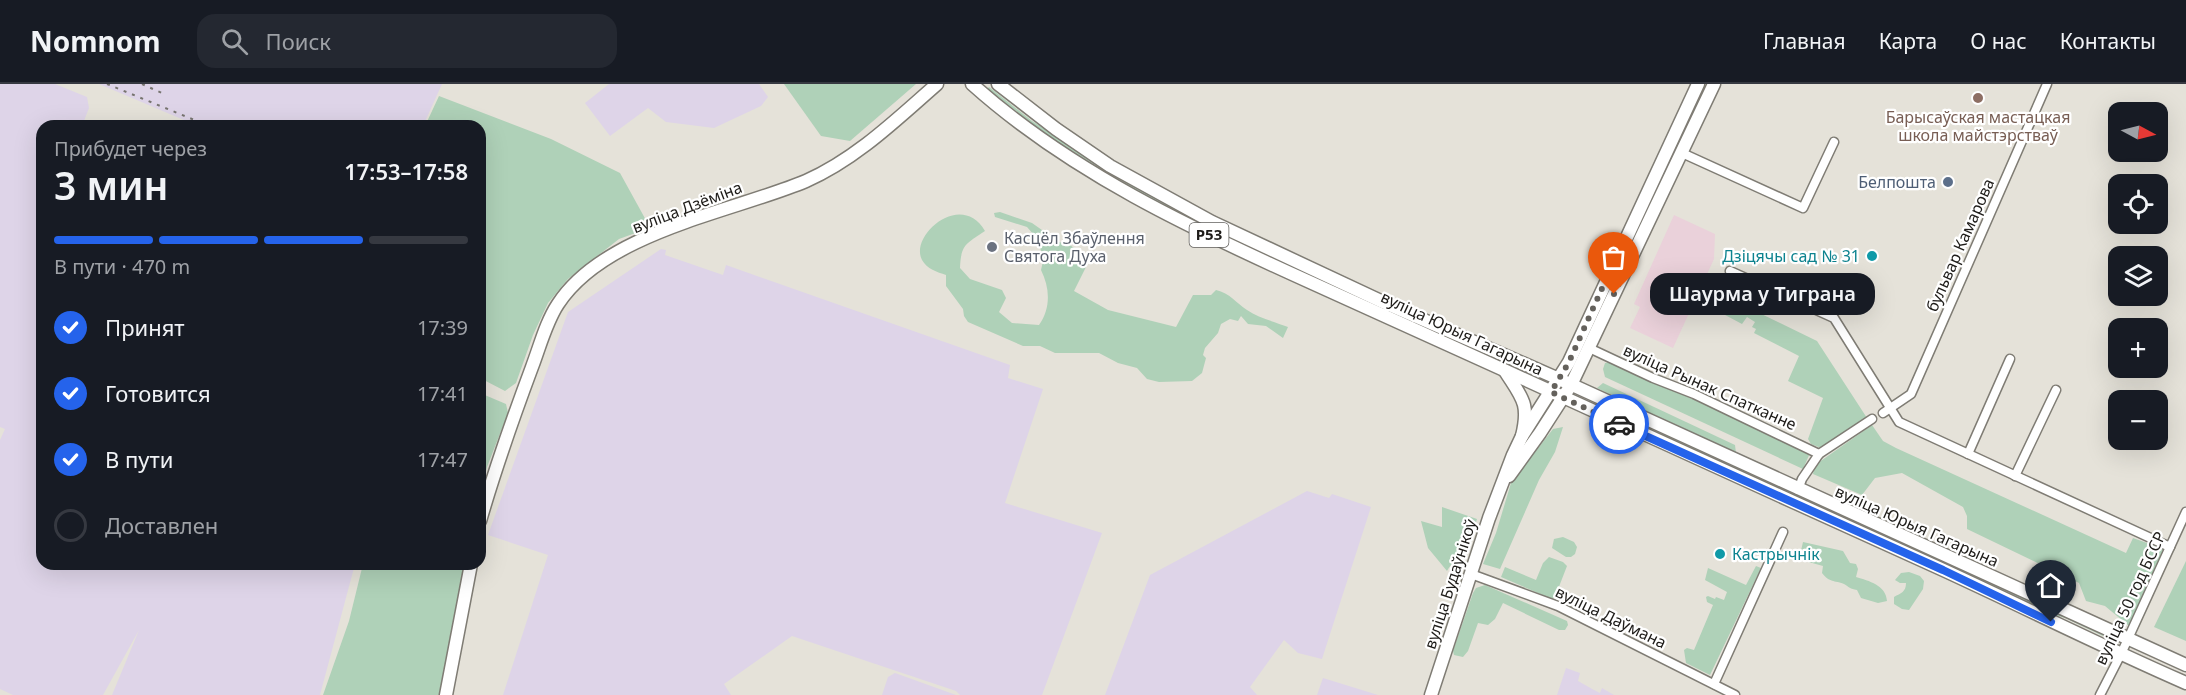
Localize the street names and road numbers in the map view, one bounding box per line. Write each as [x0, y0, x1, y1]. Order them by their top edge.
street label: бульвар Камарова [1921, 175, 1999, 315]
street label: вуліца Дзёміна [629, 176, 745, 238]
road number: Р53 [1190, 223, 1228, 247]
street label: вуліца Юрыя Гагарына [1377, 286, 1547, 380]
street label: вуліца Рынак Спатканне [1620, 339, 1800, 435]
street label: вуліца Юрыя Гагарына [1832, 480, 2002, 572]
street label: вуліца Будаўнікоў [1419, 515, 1482, 652]
street label: вуліца 50 год БССР [2089, 528, 2171, 668]
street label: вуліца Даўмана [1552, 581, 1670, 653]

